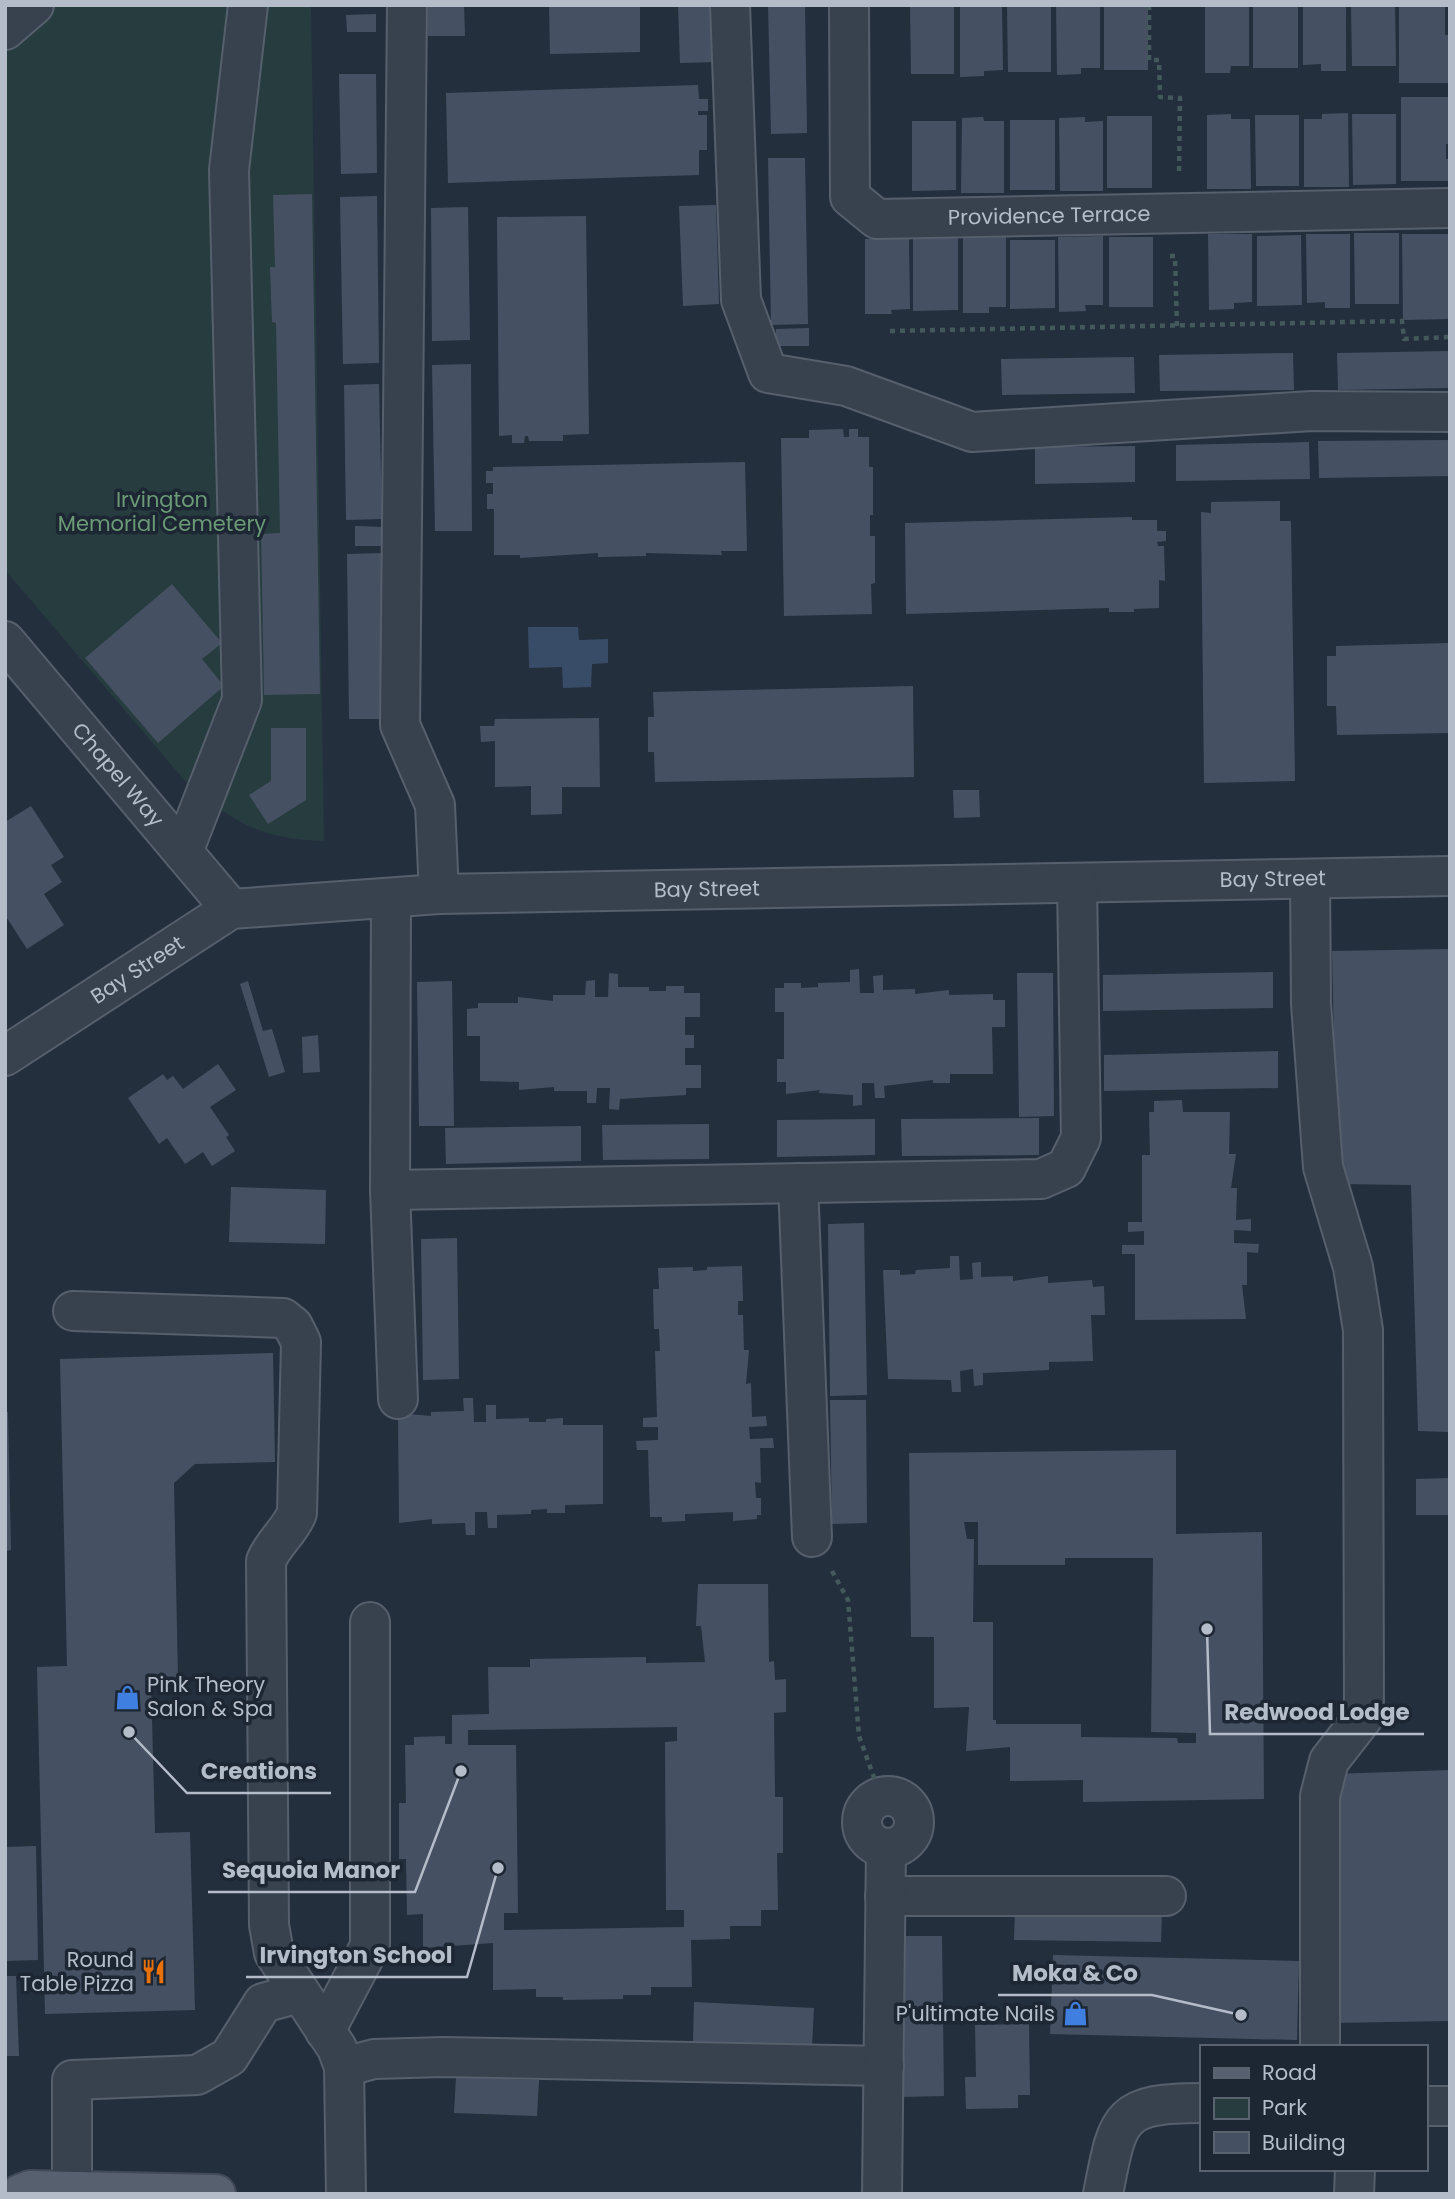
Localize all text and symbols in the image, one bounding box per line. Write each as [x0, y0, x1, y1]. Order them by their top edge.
street label: Providence Terrace [948, 199, 1151, 232]
park label: Irvington Memorial Cemetery [58, 485, 266, 538]
street label: Chapel Way [66, 716, 171, 833]
street label: Bay Street [1219, 863, 1326, 894]
street label: Bay Street [654, 873, 760, 904]
street label: Bay Street [85, 928, 190, 1011]
place label: Pink Theory Salon & Spa [147, 1670, 273, 1723]
shop icon: Pink Theory Salon & Spa [113, 1683, 141, 1711]
callout: Redwood Lodge [1210, 1690, 1424, 1734]
text: Redwood Lodge [1224, 1696, 1410, 1728]
callout: Creations [187, 1749, 331, 1793]
text: Creations [201, 1755, 317, 1787]
callout: Sequoia Manor [208, 1848, 415, 1892]
text: Sequoia Manor [222, 1854, 400, 1886]
callout: Irvington School [246, 1933, 467, 1977]
text: Irvington School [260, 1939, 452, 1971]
place label: Round Table Pizza [20, 1945, 134, 1998]
callout: Moka & Co [998, 1951, 1152, 1995]
text: Moka & Co [1012, 1957, 1138, 1989]
restaurant icon: Round Table Pizza [140, 1958, 168, 1986]
place label: P'ultimate Nails [896, 1999, 1055, 2028]
shop icon: P'ultimate Nails [1061, 2000, 1089, 2028]
legend [1200, 2045, 1427, 2171]
text: Road [1262, 2058, 1317, 2087]
text: Park [1262, 2093, 1307, 2122]
text: Building [1262, 2128, 1346, 2157]

